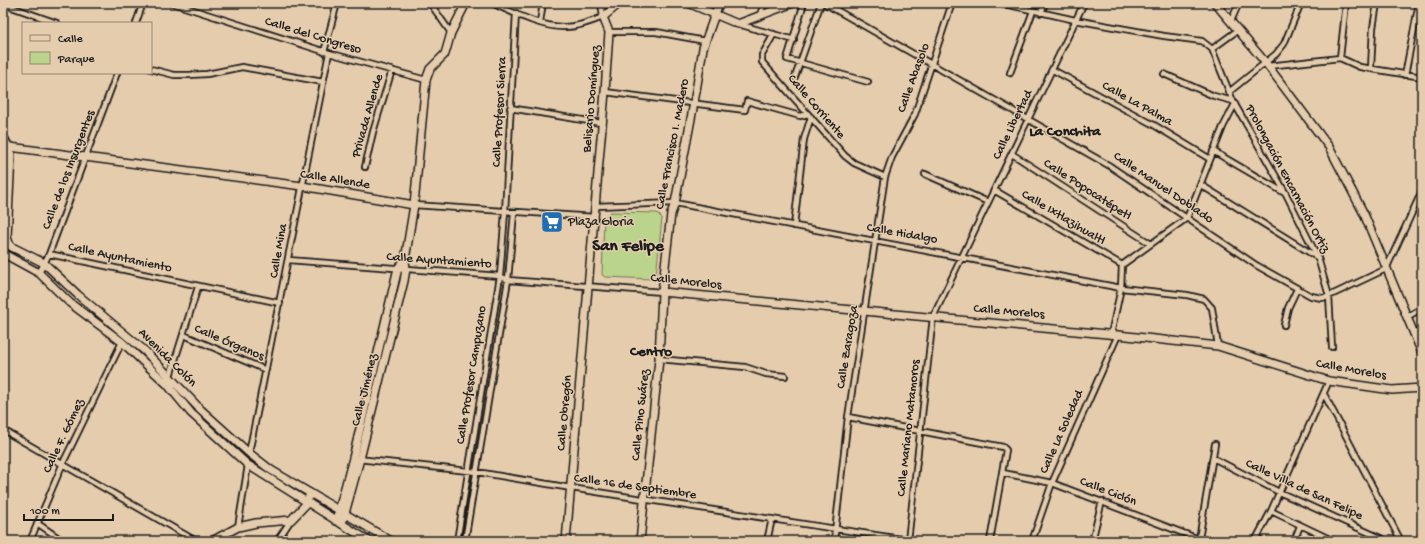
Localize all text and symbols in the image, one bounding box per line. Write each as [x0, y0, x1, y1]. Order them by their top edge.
street label: Calle del Congreso [263, 14, 363, 58]
legend [22, 22, 152, 74]
text: Calle [58, 33, 83, 47]
street label: Calle Abasolo [895, 41, 934, 115]
street label: Belisario Domínguez [580, 43, 604, 154]
text: Parque [57, 53, 95, 67]
street label: Calle Profesor Sierra [490, 56, 510, 167]
street label: Privada Allende [349, 72, 387, 160]
street label: Calle Corriente [784, 72, 848, 143]
street label: Calle Francisco I. Madero [653, 77, 693, 211]
street label: Calle La Palma [1099, 78, 1176, 130]
street label: Calle Libertad [990, 86, 1037, 162]
street label: Prolongación Encarnación Ortiz [1241, 101, 1333, 257]
street label: Calle de los Insurgentes [39, 107, 99, 232]
district label: La Conchita [1029, 123, 1101, 141]
street label: Calle Manuel Doblado [1110, 149, 1216, 227]
street label: Calle Popocatépetl [1040, 156, 1134, 224]
street label: Calle Allende [299, 167, 371, 193]
street label: Calle Ixtlazihualtl [1018, 187, 1108, 249]
supermarket icon: Plaza Gloria [539, 209, 565, 235]
place label: Plaza Gloria [567, 215, 635, 230]
street label: Calle Hidalgo [865, 220, 939, 248]
street label: Calle Mina [267, 222, 291, 279]
district label: San Felipe [592, 237, 665, 257]
street label: Calle Ayuntamiento [67, 240, 173, 276]
street label: Calle Ayuntamiento [386, 250, 492, 272]
street label: Calle Morelos [650, 271, 723, 293]
street label: Calle Morelos [973, 301, 1046, 323]
street label: Calle Zaragoza [834, 303, 862, 390]
street label: Calle Profesor Campuzano [454, 304, 490, 445]
street label: Calle Órganos [192, 322, 267, 365]
street label: Avenida Colón [135, 326, 200, 391]
district label: Centro [629, 343, 672, 361]
street label: Calle Jiménez [349, 351, 382, 428]
street label: Calle Morelos [1315, 356, 1389, 384]
street label: Calle Mariano Matamoros [894, 358, 924, 497]
street label: Calle Pino Suárez [629, 367, 653, 462]
street label: Calle Obregón [554, 374, 576, 452]
street label: Calle La Soledad [1037, 387, 1088, 476]
street label: Calle F. Gómez [40, 395, 88, 476]
street label: Calle Villa de San Felipe [1243, 456, 1365, 524]
street label: Calle 16 de Septiembre [573, 471, 697, 503]
street label: Calle Ciclón [1077, 474, 1139, 510]
scale bar [24, 496, 113, 522]
text: 100 m [29, 505, 60, 519]

